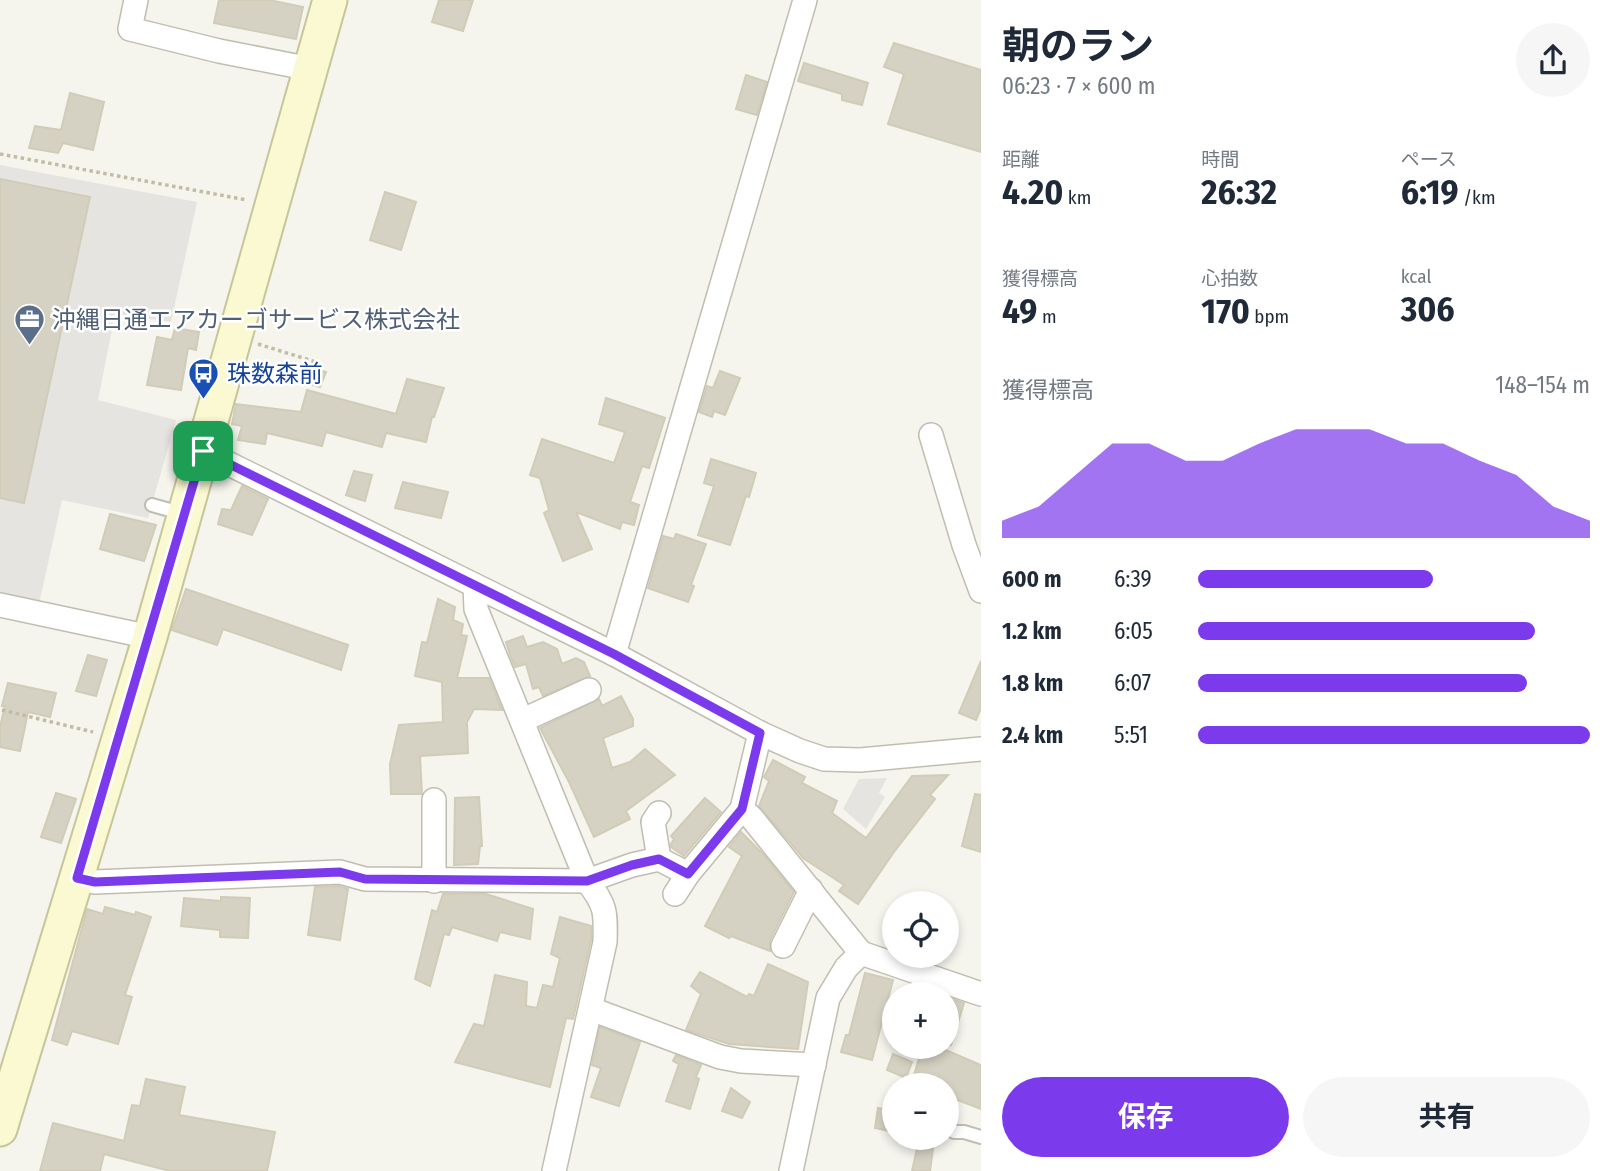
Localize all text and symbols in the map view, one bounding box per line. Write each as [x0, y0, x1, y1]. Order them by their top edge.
text: 朝のラン [1002, 23, 1154, 69]
button: share [1516, 23, 1590, 97]
text: 06:23 · 7 × 600 m [1002, 72, 1155, 100]
text: 距離 [1002, 148, 1040, 171]
text: 時間 [1201, 148, 1239, 171]
text: ペース [1401, 148, 1457, 171]
text: 4.20 [1002, 171, 1063, 213]
text: 26:32 [1201, 171, 1277, 213]
text: 6:19 [1401, 171, 1459, 213]
text: km [1063, 186, 1091, 209]
text: /km [1459, 186, 1496, 209]
text: kcal [1401, 265, 1431, 288]
text: 獲得標高 [1002, 267, 1078, 290]
text: 心拍数 [1201, 267, 1258, 290]
text: 306 [1401, 288, 1455, 330]
text: 49 [1002, 290, 1037, 332]
text: 170 [1201, 290, 1250, 332]
office icon: 沖縄日通エアカーゴサービス株式会社 [12, 303, 46, 347]
text: m [1037, 305, 1057, 328]
text: bpm [1250, 305, 1289, 328]
place label: 沖縄日通エアカーゴサービス株式会社 [52, 306, 460, 334]
bus stop icon: 珠数森前 [187, 357, 221, 401]
place label: 珠数森前 [227, 360, 323, 388]
text: 148–154 m [1495, 371, 1590, 399]
text: 獲得標高 [1002, 376, 1094, 404]
pin [173, 421, 233, 481]
icon: arrive [184, 432, 222, 470]
text: 600 m [1002, 565, 1061, 593]
text: 6:39 [1114, 565, 1152, 593]
text: 1.2 km [1002, 617, 1062, 645]
text: 6:05 [1114, 617, 1153, 645]
text: 1.8 km [1002, 669, 1063, 697]
text: 6:07 [1114, 669, 1151, 697]
text: 2.4 km [1002, 721, 1063, 749]
text: 5:51 [1114, 721, 1148, 749]
map controls [882, 891, 959, 1150]
button: locate [882, 891, 959, 968]
button: + [882, 982, 959, 1059]
button: − [882, 1073, 959, 1150]
button: 保存 [1002, 1077, 1289, 1157]
button: 共有 [1303, 1077, 1590, 1157]

